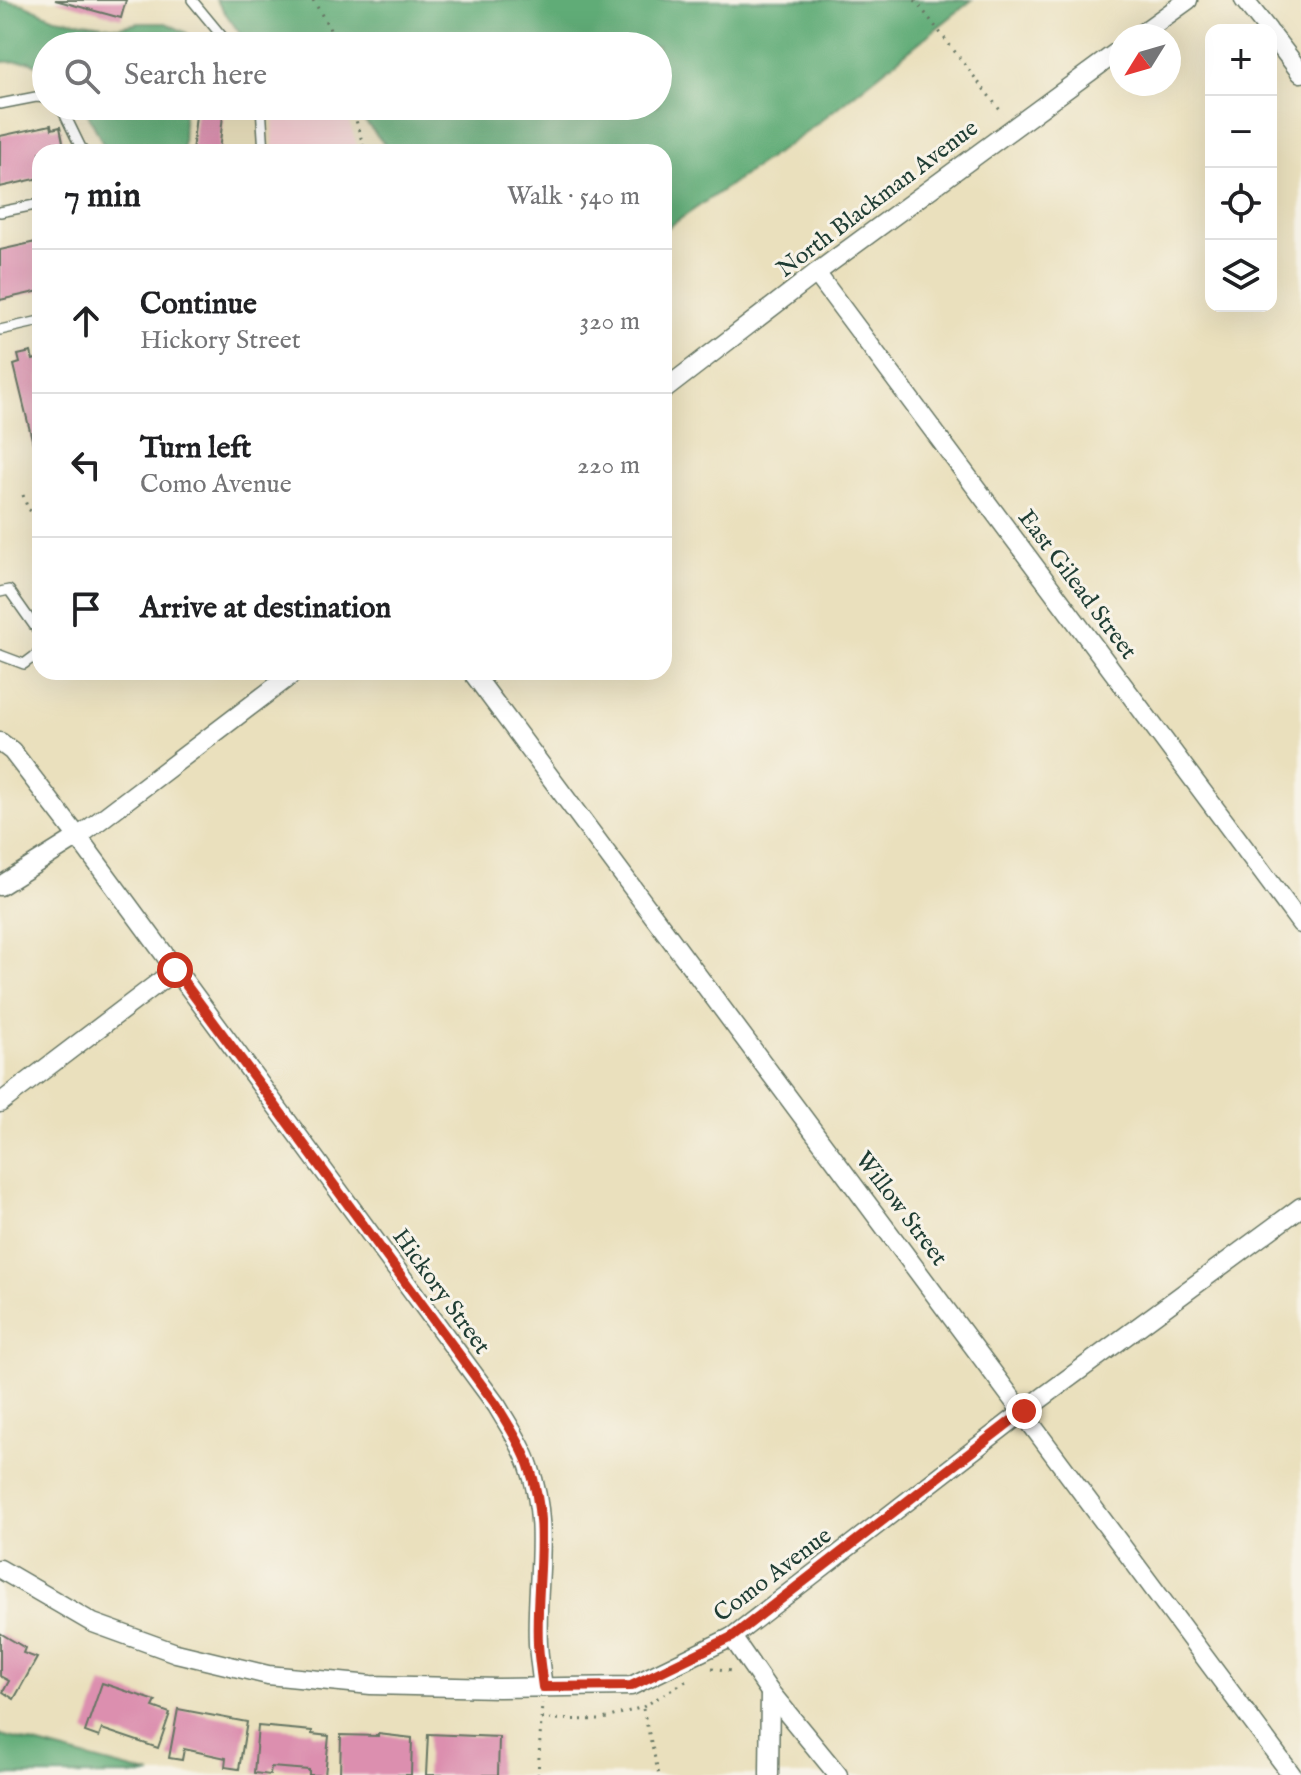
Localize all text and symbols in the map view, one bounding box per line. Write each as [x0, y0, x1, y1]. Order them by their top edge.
north arrow [1109, 24, 1181, 96]
map controls [1205, 24, 1277, 312]
button: + [1205, 24, 1277, 96]
search box [32, 32, 672, 120]
icon: search [60, 54, 104, 98]
text: Search here [124, 57, 267, 95]
button: − [1205, 96, 1277, 168]
street label: North Blackman Avenue [771, 113, 985, 285]
button: locate [1205, 168, 1277, 240]
text: 7 min [64, 175, 141, 218]
text: Walk · 540 m [507, 180, 640, 213]
button: layers [1205, 240, 1277, 312]
text: Continue [140, 286, 257, 324]
icon: ahead [64, 299, 108, 343]
text: 320 m [580, 305, 640, 338]
text: Hickory Street [140, 324, 301, 357]
text: Turn left [140, 430, 251, 468]
icon: left [64, 443, 108, 487]
text: 220 m [577, 449, 640, 482]
text: Como Avenue [140, 468, 292, 501]
street label: East Gilead Street [1010, 504, 1143, 666]
icon: arrive [64, 587, 108, 631]
text: Arrive at destination [140, 590, 391, 628]
route start [157, 952, 193, 988]
street label: Willow Street [848, 1145, 954, 1272]
street label: Hickory Street [385, 1223, 497, 1361]
route end [1006, 1393, 1042, 1429]
street label: Como Avenue [708, 1521, 838, 1630]

